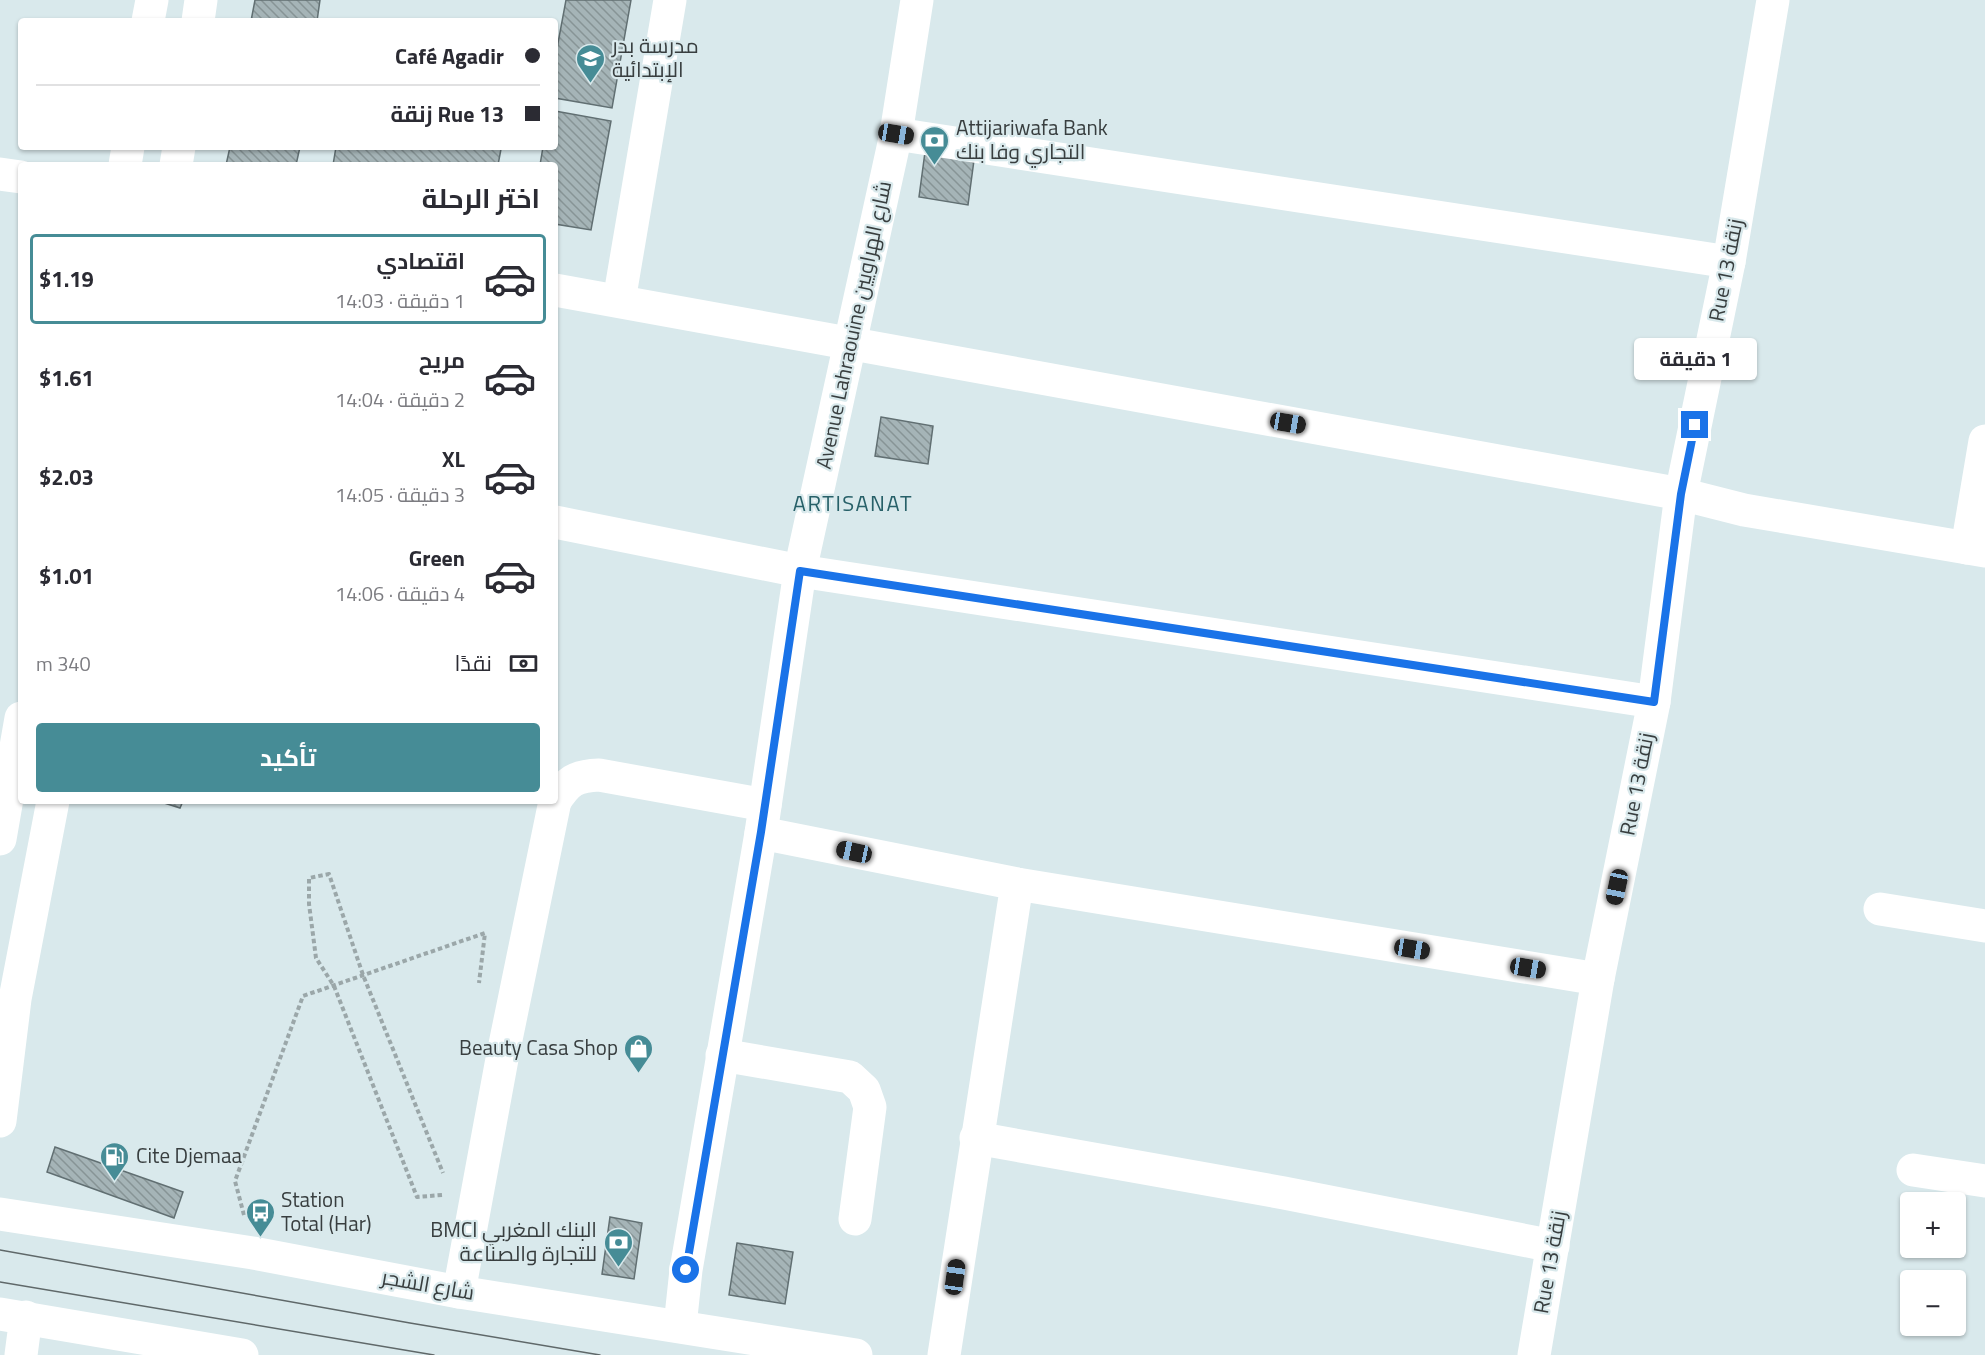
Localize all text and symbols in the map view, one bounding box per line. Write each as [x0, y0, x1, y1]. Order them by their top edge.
place label: مدرسة بدر الإبتدائية [611, 29, 699, 85]
text: Café Agadir [395, 39, 504, 73]
school or university icon: مدرسة بدر الإبتدائية [575, 42, 607, 84]
text: Rue 13 زنقة [390, 97, 504, 131]
place label: Attijariwafa Bank التجاري وفا بنك [956, 111, 1108, 168]
car [877, 122, 915, 146]
bank icon: Attijariwafa Bank التجاري وفا بنك [919, 124, 951, 166]
text: اختر الرحلة [422, 177, 540, 218]
street label: Avenue Lahraouine شارع الهراويين [807, 178, 899, 472]
street label: Rue 13 زنقة [1699, 216, 1751, 324]
text: اقتصادي [376, 244, 465, 278]
icon: car [483, 252, 537, 306]
text: $1.19 [39, 262, 94, 296]
text: 1 دقيقة · 14:03 [335, 285, 465, 316]
callout: 1 دقيقة [1634, 338, 1756, 380]
text: مريح [419, 343, 465, 377]
text: 1 دقيقة [1659, 343, 1732, 374]
icon: car [483, 351, 537, 405]
text: $1.61 [39, 361, 94, 395]
text: 2 دقيقة · 14:04 [335, 384, 465, 415]
car [1269, 411, 1307, 435]
route end [1681, 411, 1708, 438]
text: XL [442, 442, 465, 476]
icon: car [483, 450, 537, 504]
text: $2.03 [39, 460, 94, 494]
text: 3 دقيقة · 14:05 [335, 479, 465, 510]
district label: ARTISANAT [793, 486, 913, 520]
text: Green [409, 541, 465, 575]
icon: car [483, 549, 537, 603]
text: $1.01 [39, 559, 94, 593]
text: 4 دقيقة · 14:06 [335, 578, 465, 609]
text: نقدًا [454, 646, 492, 680]
icon: cash [507, 647, 540, 680]
text: 340 m [36, 648, 91, 679]
button: تأكيد [36, 723, 540, 792]
street label: Rue 13 زنقة [1610, 730, 1662, 838]
car [835, 839, 873, 865]
car [1604, 868, 1630, 906]
car [1393, 937, 1431, 961]
car [1509, 956, 1547, 980]
place label: Beauty Casa Shop [459, 1031, 618, 1063]
shop icon: Beauty Casa Shop [623, 1032, 655, 1074]
place label: Cite Djemaa [136, 1139, 242, 1171]
fuel station icon: Cite Djemaa [99, 1140, 131, 1182]
place label: Station Total (Har) [281, 1183, 371, 1239]
map controls [1900, 1192, 1966, 1336]
button: + [1900, 1192, 1966, 1258]
bus stop icon: Station Total (Har) [244, 1196, 276, 1238]
street label: Rue 13 زنقة [1524, 1208, 1574, 1316]
place label: BMCI البنك المغربي للتجارة والصناعة [430, 1213, 597, 1269]
bank icon: BMCI البنك المغربي للتجارة والصناعة [602, 1226, 634, 1268]
route start [672, 1256, 699, 1283]
car [944, 1258, 966, 1296]
street label: شارع الشجر [378, 1260, 477, 1308]
button: − [1900, 1270, 1966, 1336]

